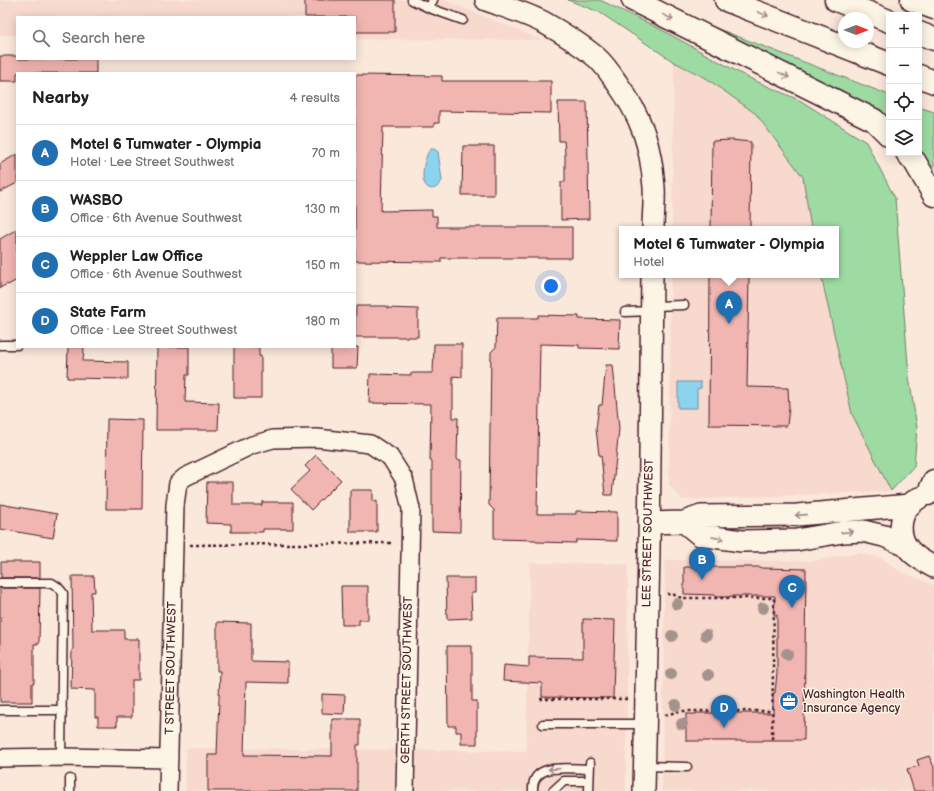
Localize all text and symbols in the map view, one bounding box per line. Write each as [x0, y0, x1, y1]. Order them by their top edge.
one-way arrow [756, 11, 768, 19]
north arrow [838, 12, 874, 48]
map controls [886, 12, 922, 156]
button: + [886, 12, 922, 48]
one-way arrow [662, 14, 674, 21]
search box [16, 16, 356, 60]
icon: search [30, 27, 52, 49]
text: Search here [62, 29, 145, 48]
button: − [886, 48, 922, 84]
one-way arrow [778, 72, 790, 79]
button: locate [886, 84, 922, 120]
text: Nearby [32, 88, 89, 108]
text: 4 results [290, 90, 340, 106]
button: layers [886, 120, 922, 156]
text: Motel 6 Tumwater - Olympia [70, 135, 261, 154]
text: A [41, 145, 49, 161]
text: 70 m [312, 145, 340, 161]
text: Hotel · Lee Street Southwest [70, 154, 234, 170]
text: WASBO [70, 191, 123, 210]
text: B [40, 201, 50, 217]
text: 130 m [305, 201, 340, 217]
text: Office · 6th Avenue Southwest [70, 210, 242, 226]
popup [619, 226, 839, 278]
text: Motel 6 Tumwater - Olympia [633, 235, 825, 254]
text: Weppler Law Office [70, 247, 203, 266]
text: Hotel [633, 254, 664, 270]
text: C [40, 257, 50, 273]
text: 150 m [306, 257, 340, 273]
text: Office · 6th Avenue Southwest [70, 266, 242, 282]
your location [541, 276, 561, 296]
pin: A [716, 291, 742, 324]
text: State Farm [70, 303, 146, 322]
text: D [40, 313, 50, 329]
text: 180 m [305, 313, 340, 329]
text: Office · Lee Street Southwest [70, 322, 237, 338]
street label: LEE STREET SOUTHWEST [639, 458, 657, 608]
one-way arrow [795, 511, 808, 518]
one-way arrow [840, 528, 853, 536]
one-way arrow [711, 534, 724, 542]
pin: B [689, 547, 715, 580]
pin: C [779, 575, 805, 608]
street label: GERTH STREET SOUTHWEST [398, 595, 416, 764]
street label: T STREET SOUTHWEST [162, 600, 180, 735]
place label: Washington Health Insurance Agency [803, 687, 905, 716]
office icon: Washington Health Insurance Agency [778, 690, 800, 712]
pin: D [711, 695, 737, 728]
one-way arrow [548, 766, 561, 773]

